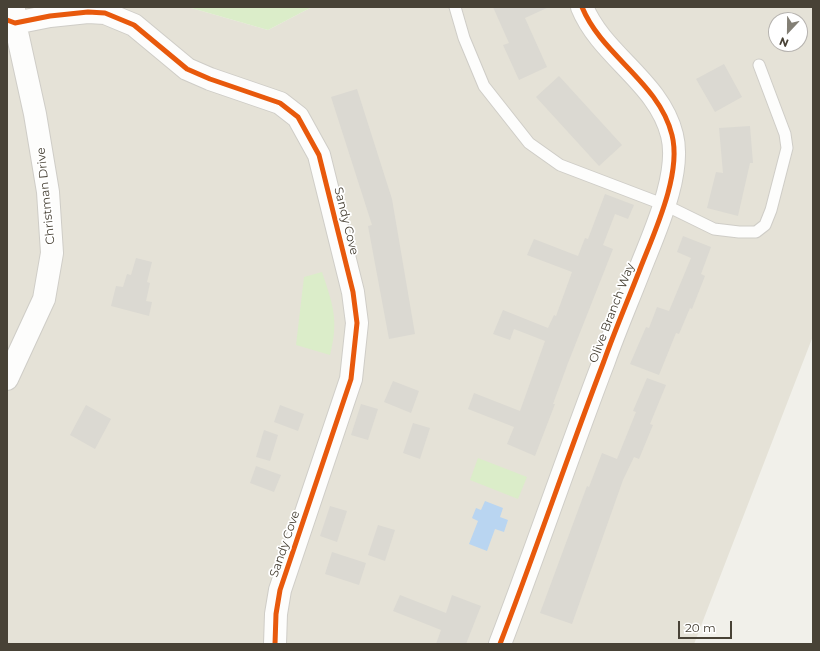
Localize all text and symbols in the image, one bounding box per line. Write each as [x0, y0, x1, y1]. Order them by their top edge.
north arrow [768, 12, 808, 52]
text: N [777, 34, 791, 50]
street label: Christman Drive [34, 147, 58, 245]
street label: Sandy Cove [331, 186, 361, 256]
street label: Olive Branch Way [586, 261, 638, 365]
street label: Sandy Cove [267, 509, 303, 579]
scale bar [680, 613, 734, 639]
text: 20 m [685, 620, 716, 635]

